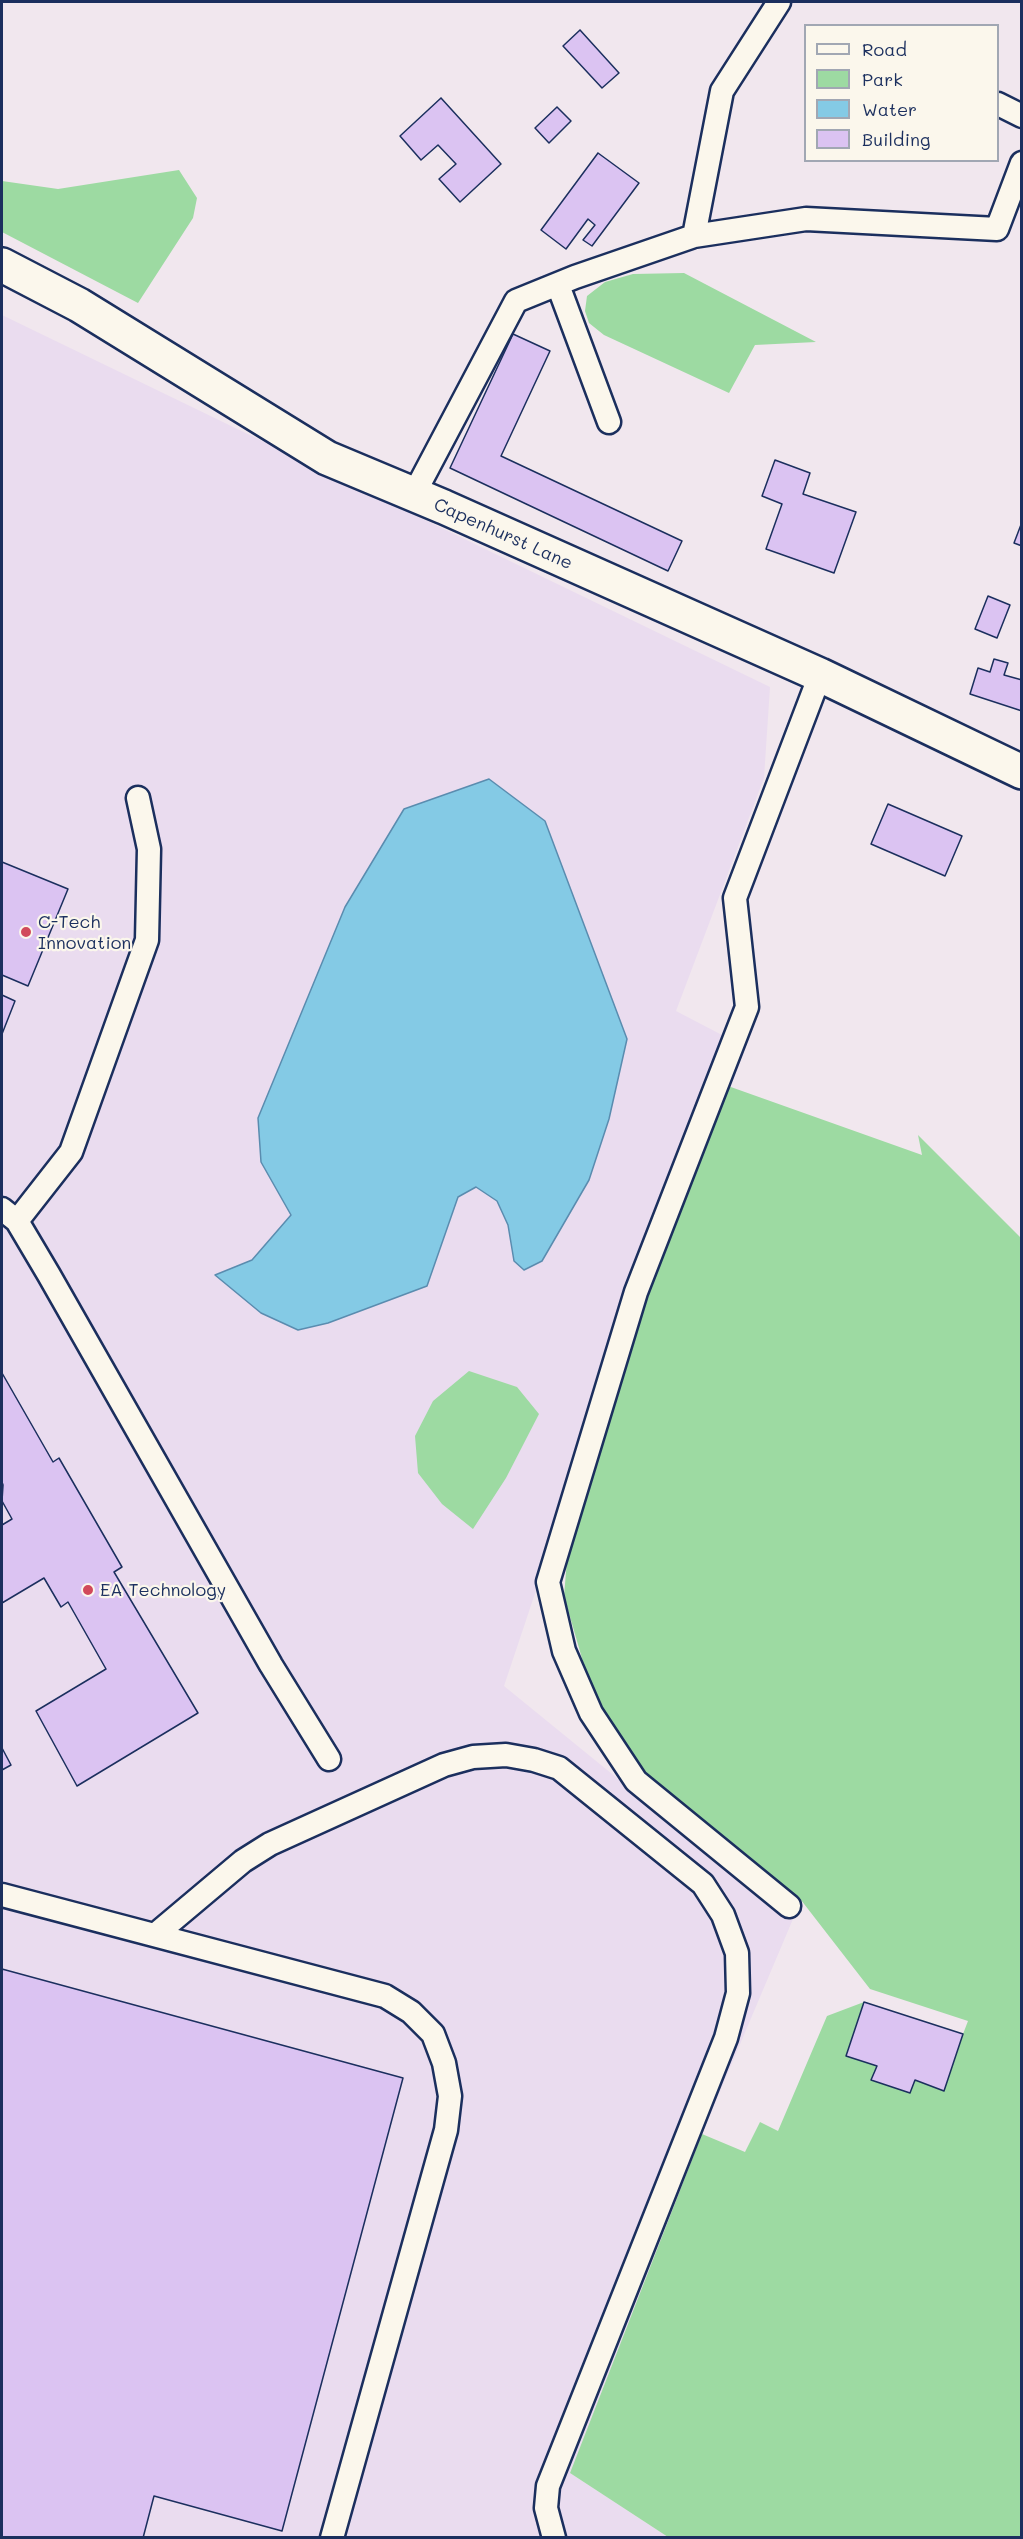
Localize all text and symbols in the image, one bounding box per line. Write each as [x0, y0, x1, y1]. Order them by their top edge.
legend [804, 24, 999, 162]
text: Road [862, 37, 907, 61]
text: Park [862, 67, 903, 91]
text: Water [862, 97, 917, 121]
text: Building [862, 127, 930, 151]
street label: Capenhurst Lane [430, 494, 576, 574]
place label: C-Tech Innovation [38, 911, 131, 954]
marker: C-Tech Innovation [19, 925, 33, 939]
place label: EA Technology [100, 1579, 226, 1601]
marker: EA Technology [81, 1583, 95, 1597]

